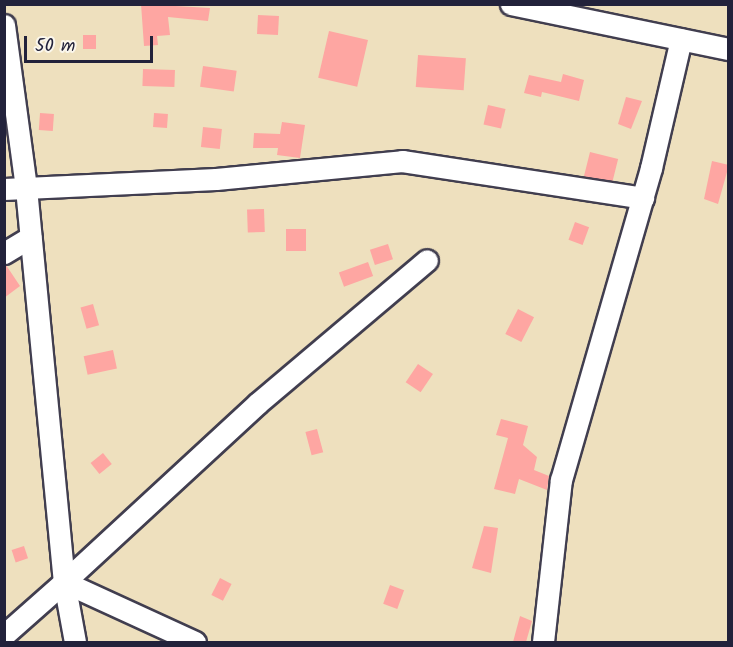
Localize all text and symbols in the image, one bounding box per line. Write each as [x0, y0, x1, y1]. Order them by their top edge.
scale bar [27, 24, 156, 62]
text: 50 m [35, 32, 75, 61]

